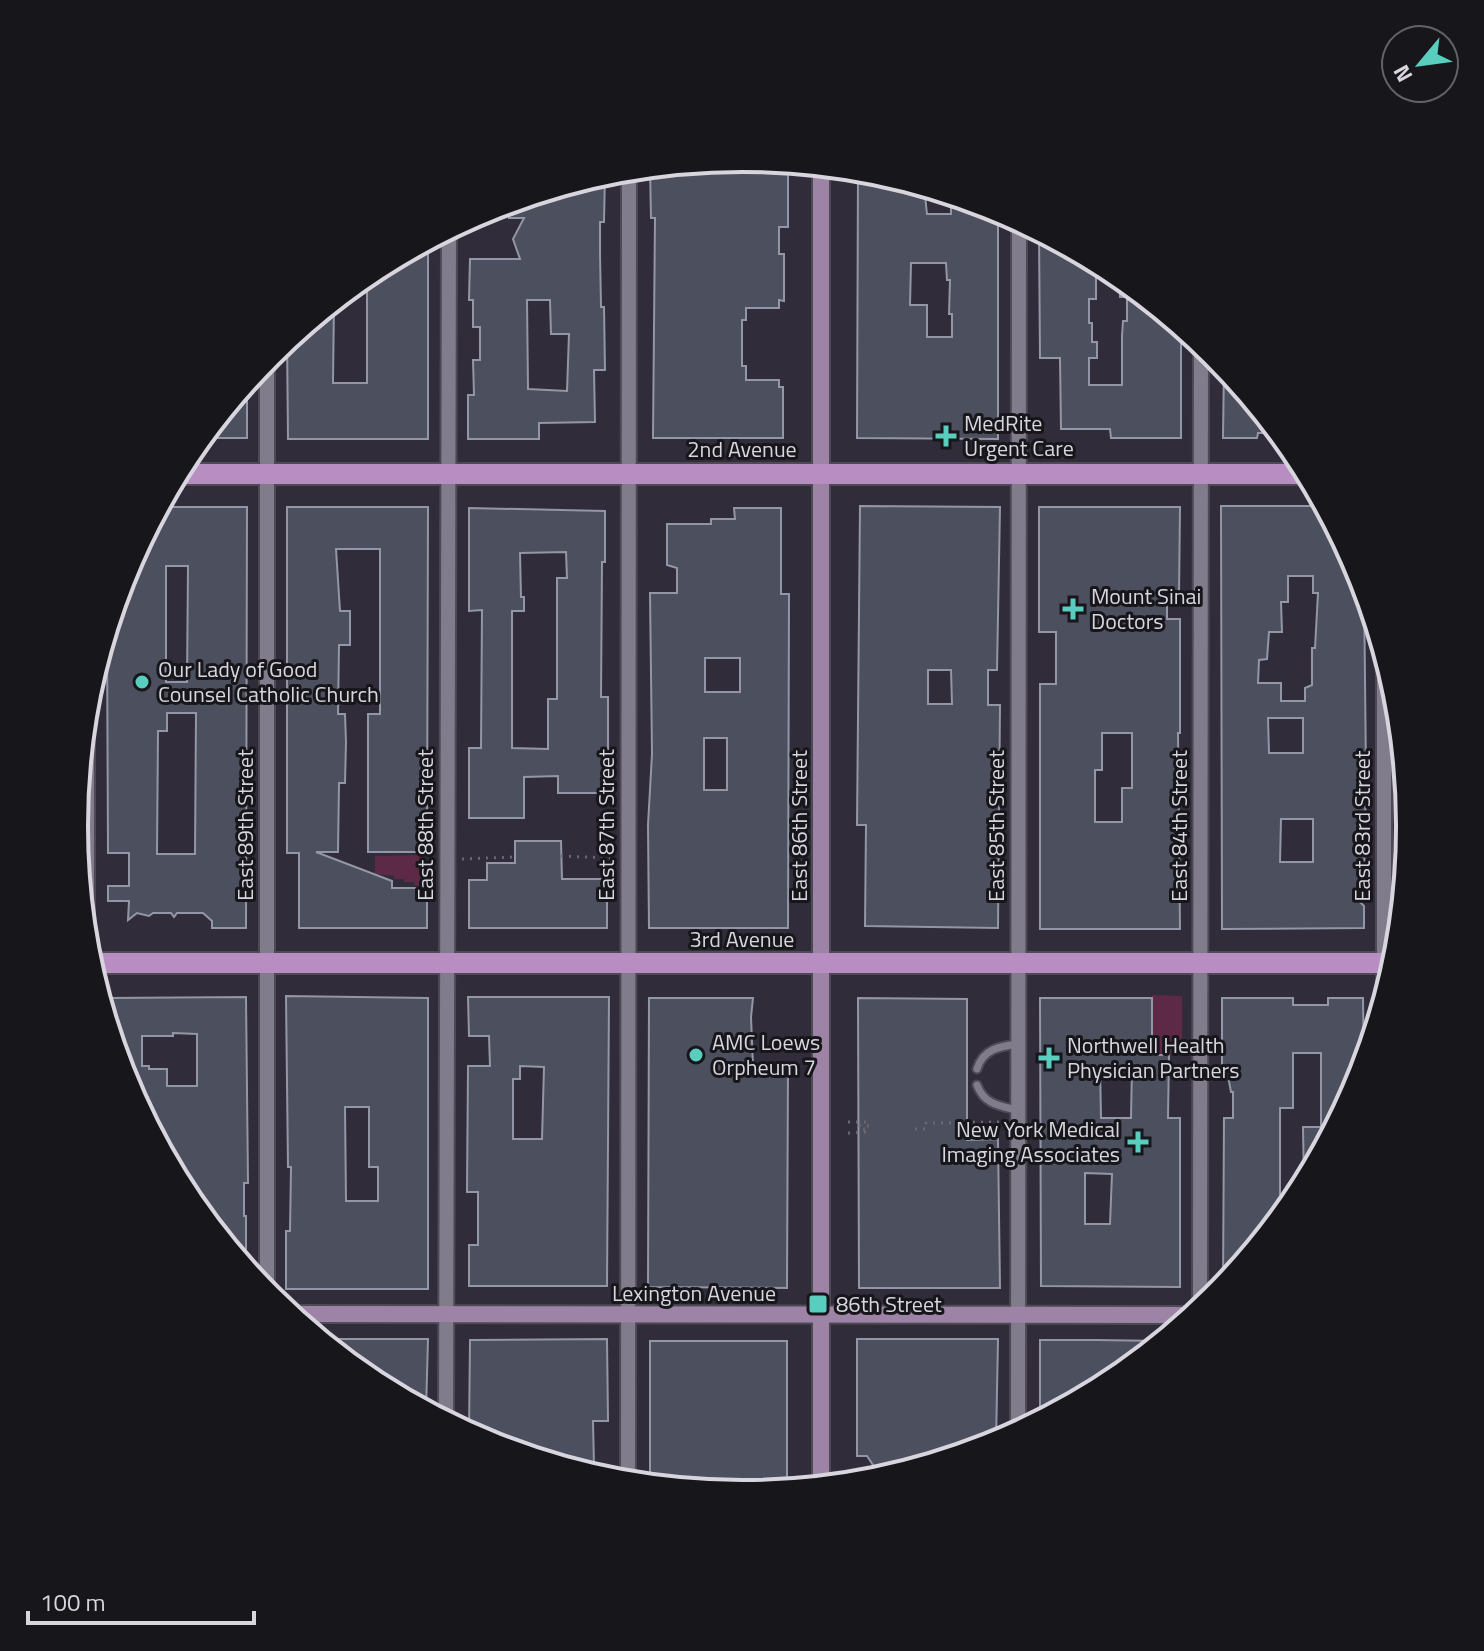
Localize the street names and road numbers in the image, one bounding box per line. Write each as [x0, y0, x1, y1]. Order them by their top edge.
street label: 2nd Avenue [687, 432, 797, 466]
street label: East 89th Street [228, 749, 262, 901]
street label: East 88th Street [408, 749, 442, 901]
street label: East 87th Street [589, 749, 623, 901]
street label: East 86th Street [782, 750, 816, 902]
street label: East 85th Street [979, 750, 1013, 902]
street label: East 84th Street [1162, 750, 1196, 902]
street label: East 83rd Street [1345, 750, 1379, 902]
street label: 3rd Avenue [690, 922, 794, 956]
street label: Lexington Avenue [612, 1276, 776, 1310]

